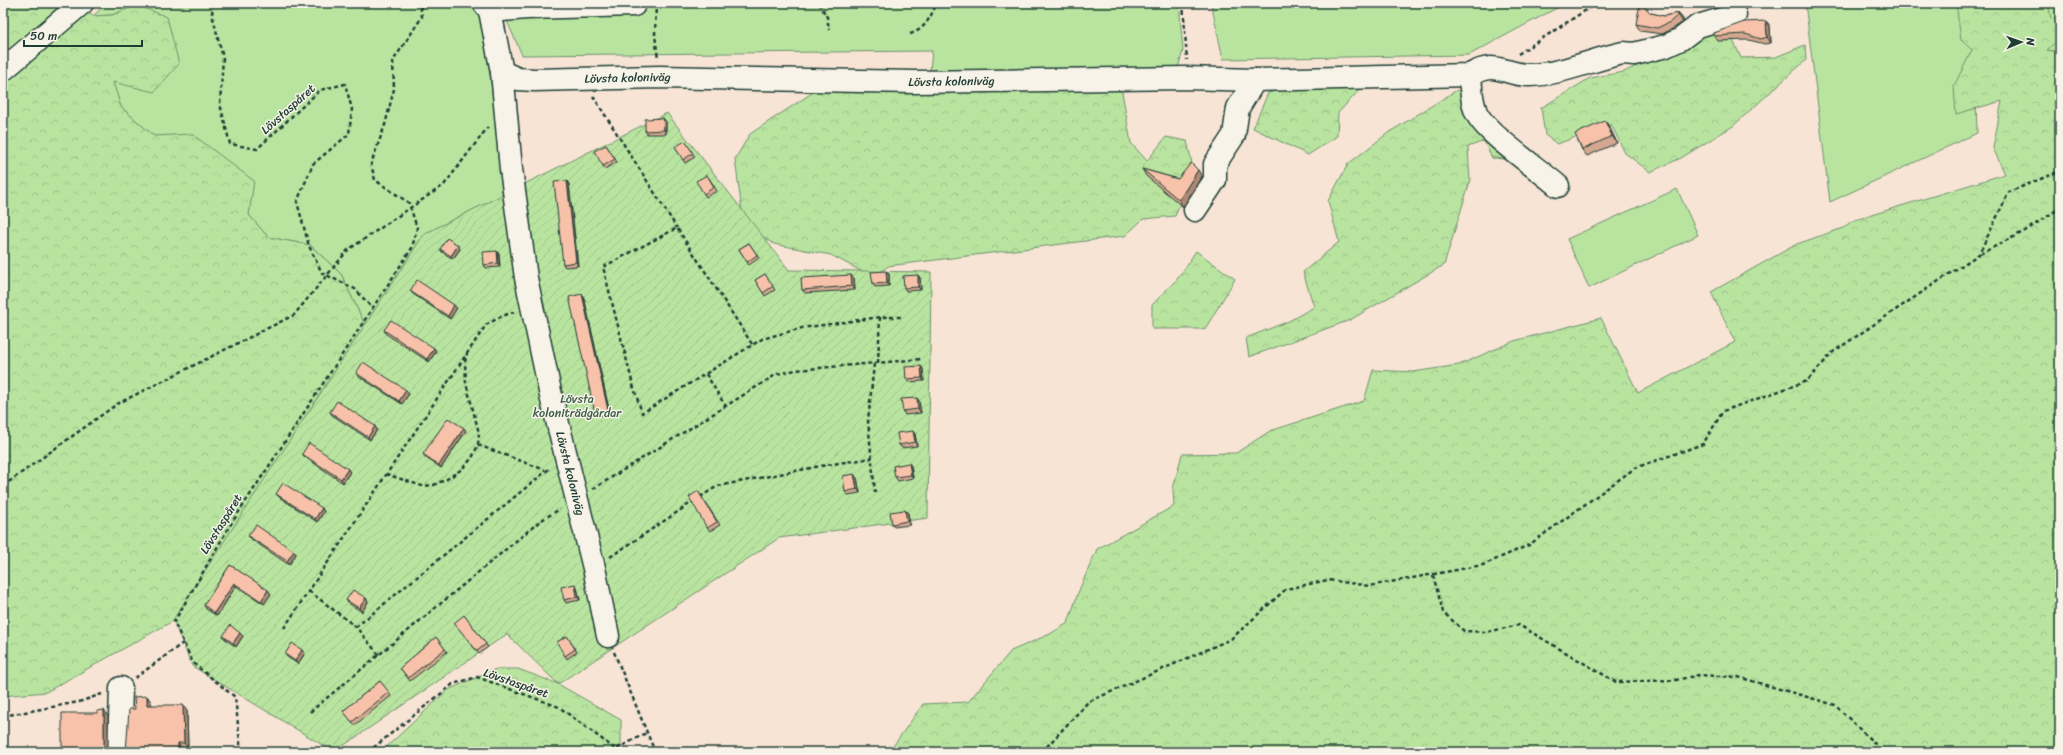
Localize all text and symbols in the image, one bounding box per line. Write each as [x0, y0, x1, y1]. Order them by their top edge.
scale bar [24, 22, 142, 48]
north arrow [2001, 22, 2041, 62]
text: 50 m [30, 25, 57, 47]
text: N [2021, 37, 2040, 46]
street label: Lövsta koloniväg [584, 66, 671, 90]
street label: Lövsta koloniväg [908, 70, 995, 93]
street label: Lövstaspåret [255, 78, 321, 140]
park label: Lövsta koloniträdgårdar [533, 388, 622, 424]
street label: Lövsta koloniväg [549, 429, 591, 518]
street label: Lövstaspåret [194, 489, 248, 559]
street label: Lövstaspåret [480, 662, 552, 704]

